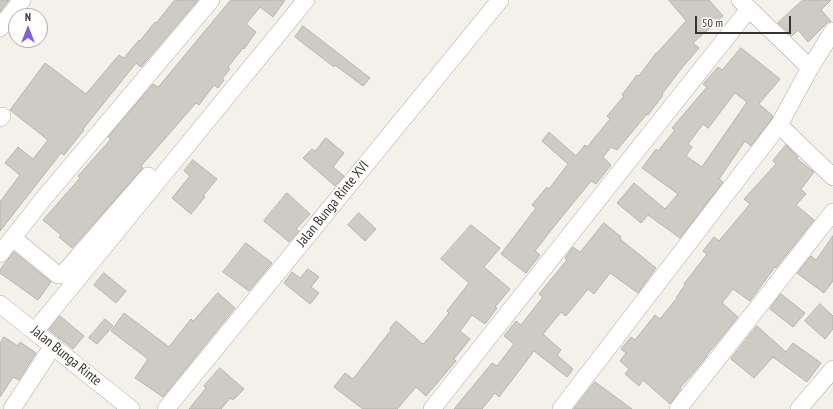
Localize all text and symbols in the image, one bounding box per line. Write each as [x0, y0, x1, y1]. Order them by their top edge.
north arrow [8, 8, 48, 48]
scale bar [697, 8, 793, 34]
text: N [25, 10, 31, 24]
text: 50 m [702, 15, 723, 30]
street label: Jalan Bunga Rinte XVI [293, 158, 373, 250]
street label: Jalan Bunga Rinte [27, 322, 105, 390]

